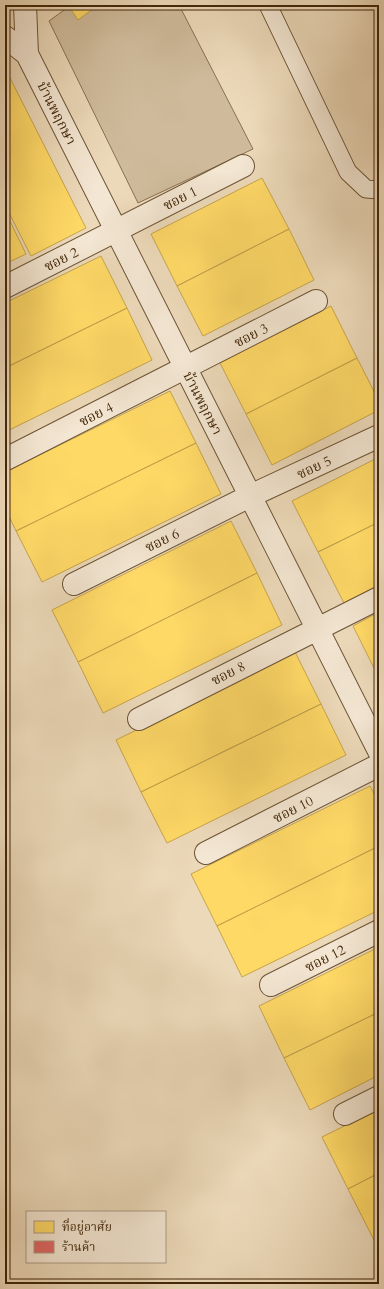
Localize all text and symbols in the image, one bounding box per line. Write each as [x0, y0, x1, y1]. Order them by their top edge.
street label: บ้านพฤกษา [33, 78, 81, 148]
street label: ซอย 1 [160, 182, 201, 215]
street label: ซอย 2 [41, 243, 82, 276]
street label: ซอย 3 [231, 319, 272, 352]
street label: บ้านพฤกษา [179, 368, 227, 438]
street label: ซอย 4 [76, 398, 117, 431]
street label: ซอย 5 [294, 451, 335, 484]
street label: ซอย 6 [142, 524, 183, 557]
street label: ซอย 8 [208, 657, 249, 690]
street label: ซอย 10 [270, 791, 317, 828]
street label: ซอย 12 [302, 940, 349, 977]
legend [26, 1211, 166, 1263]
text: ที่อยู่อาศัย [62, 1218, 112, 1235]
text: ร้านค้า [62, 1239, 95, 1255]

